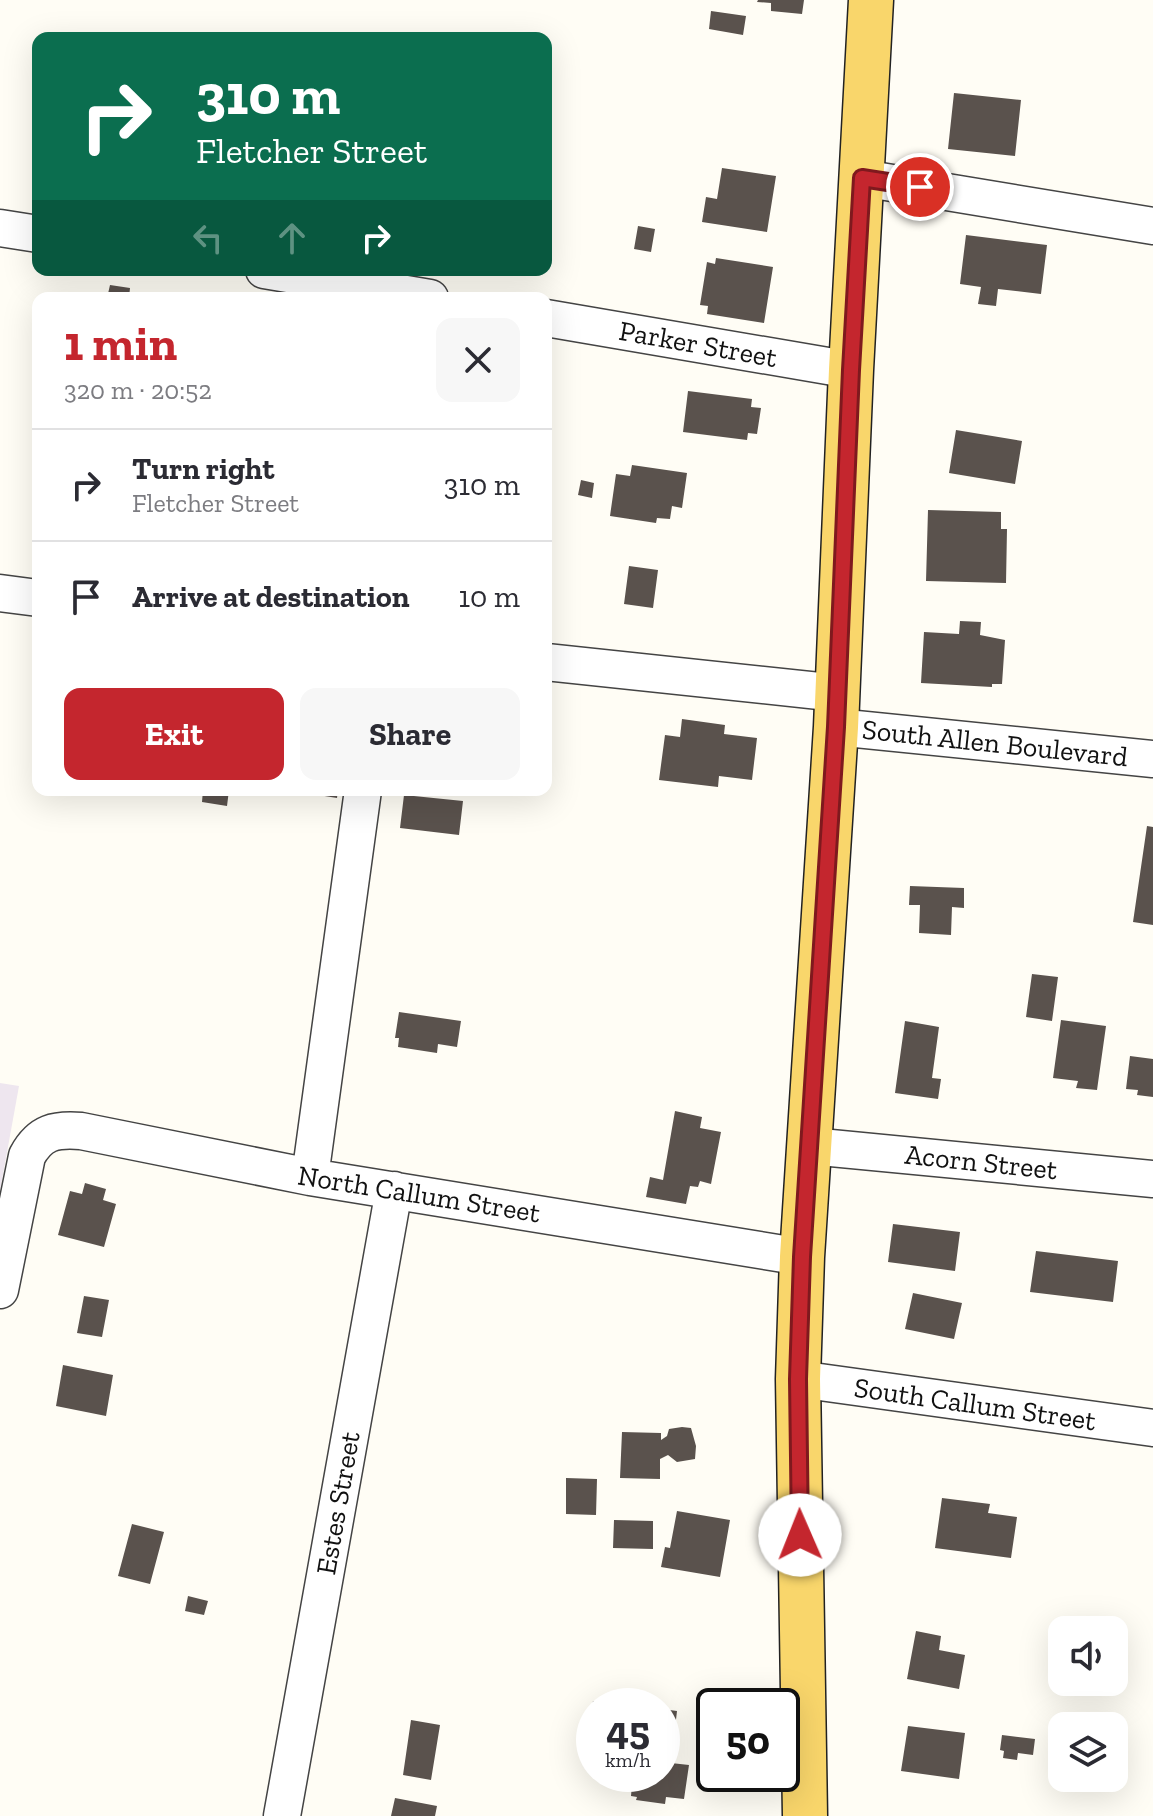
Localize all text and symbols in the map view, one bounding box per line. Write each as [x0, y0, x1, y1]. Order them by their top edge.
text: 310 m [196, 61, 340, 128]
icon: right [64, 64, 168, 168]
text: Fletcher Street [196, 129, 427, 172]
pin [886, 153, 954, 221]
icon: arrive [898, 165, 942, 209]
icon: left [186, 216, 230, 260]
icon: ahead [270, 216, 314, 260]
icon: right [354, 216, 398, 260]
street label: Parker Street [616, 314, 780, 374]
text: 1 min [64, 315, 177, 372]
button: close [436, 318, 520, 402]
text: 320 m · 20:52 [64, 374, 212, 406]
text: Turn right [132, 451, 274, 487]
icon: right [64, 463, 108, 507]
text: 310 m [444, 467, 520, 503]
text: Fletcher Street [132, 487, 299, 519]
icon: arrive [64, 575, 108, 619]
text: Arrive at destination [132, 579, 409, 615]
text: 10 m [458, 579, 520, 615]
button: Exit [64, 688, 284, 780]
button: Share [300, 688, 520, 780]
street label: South Allen Boulevard [861, 713, 1129, 773]
street label: Acorn Street [903, 1138, 1059, 1186]
street label: North Callum Street [296, 1159, 543, 1230]
street label: South Callum Street [852, 1371, 1099, 1437]
street label: Estes Street [309, 1428, 367, 1577]
position arrow [758, 1493, 842, 1577]
map controls [1048, 1616, 1128, 1792]
button: sound [1048, 1616, 1128, 1696]
speed limit sign: 50 [696, 1688, 800, 1792]
text: 45 [606, 1706, 650, 1754]
button: layers [1048, 1712, 1128, 1792]
text: km/h [605, 1748, 651, 1772]

